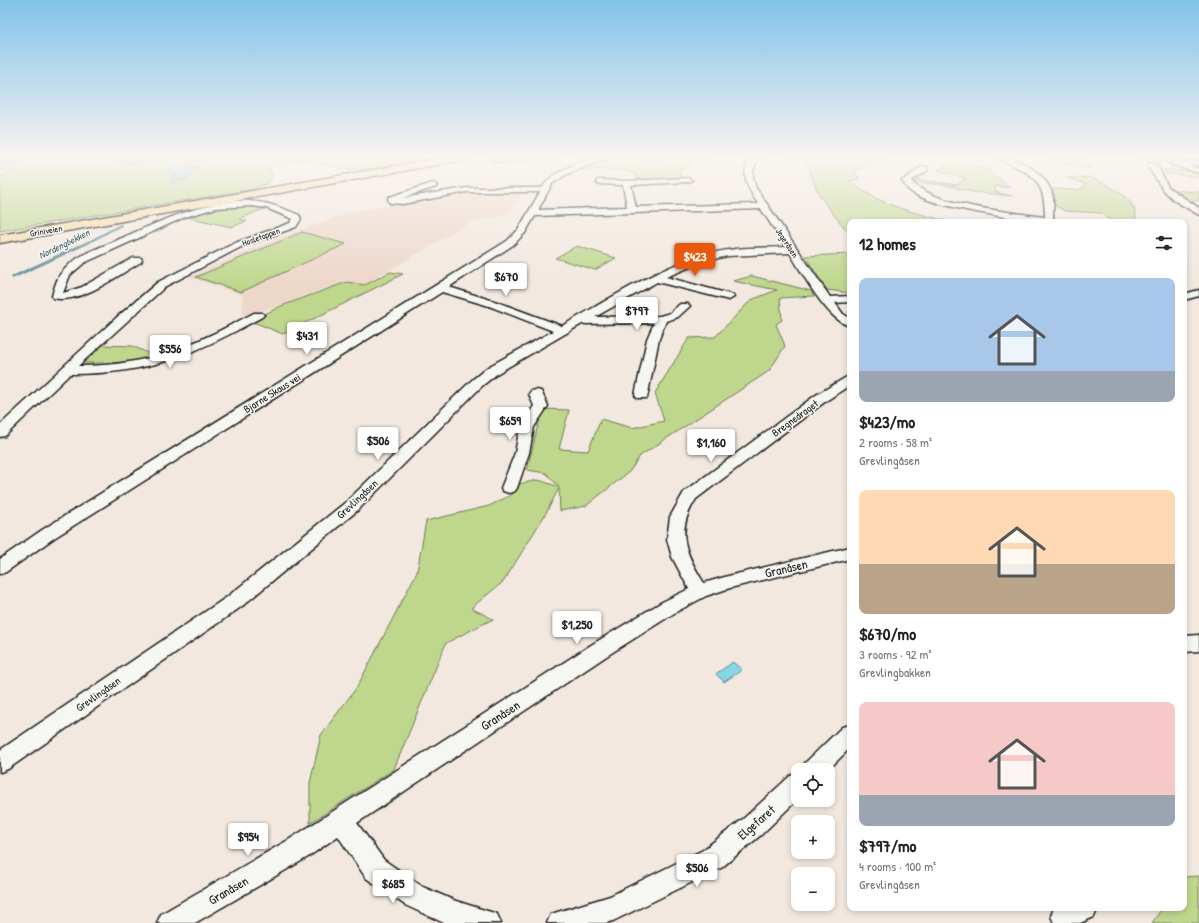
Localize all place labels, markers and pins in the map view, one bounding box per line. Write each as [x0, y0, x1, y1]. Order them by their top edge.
pin: $423 [671, 243, 719, 277]
pin: $670 [482, 263, 530, 297]
pin: $797 [613, 297, 661, 331]
pin: $431 [283, 322, 331, 356]
pin: $556 [146, 335, 194, 369]
pin: $659 [486, 407, 534, 441]
pin: $506 [354, 427, 402, 461]
pin: $1,160 [678, 429, 744, 463]
pin: $1,250 [544, 611, 610, 645]
pin: $954 [224, 823, 272, 857]
pin: $506 [673, 854, 721, 888]
pin: $685 [369, 870, 417, 904]

